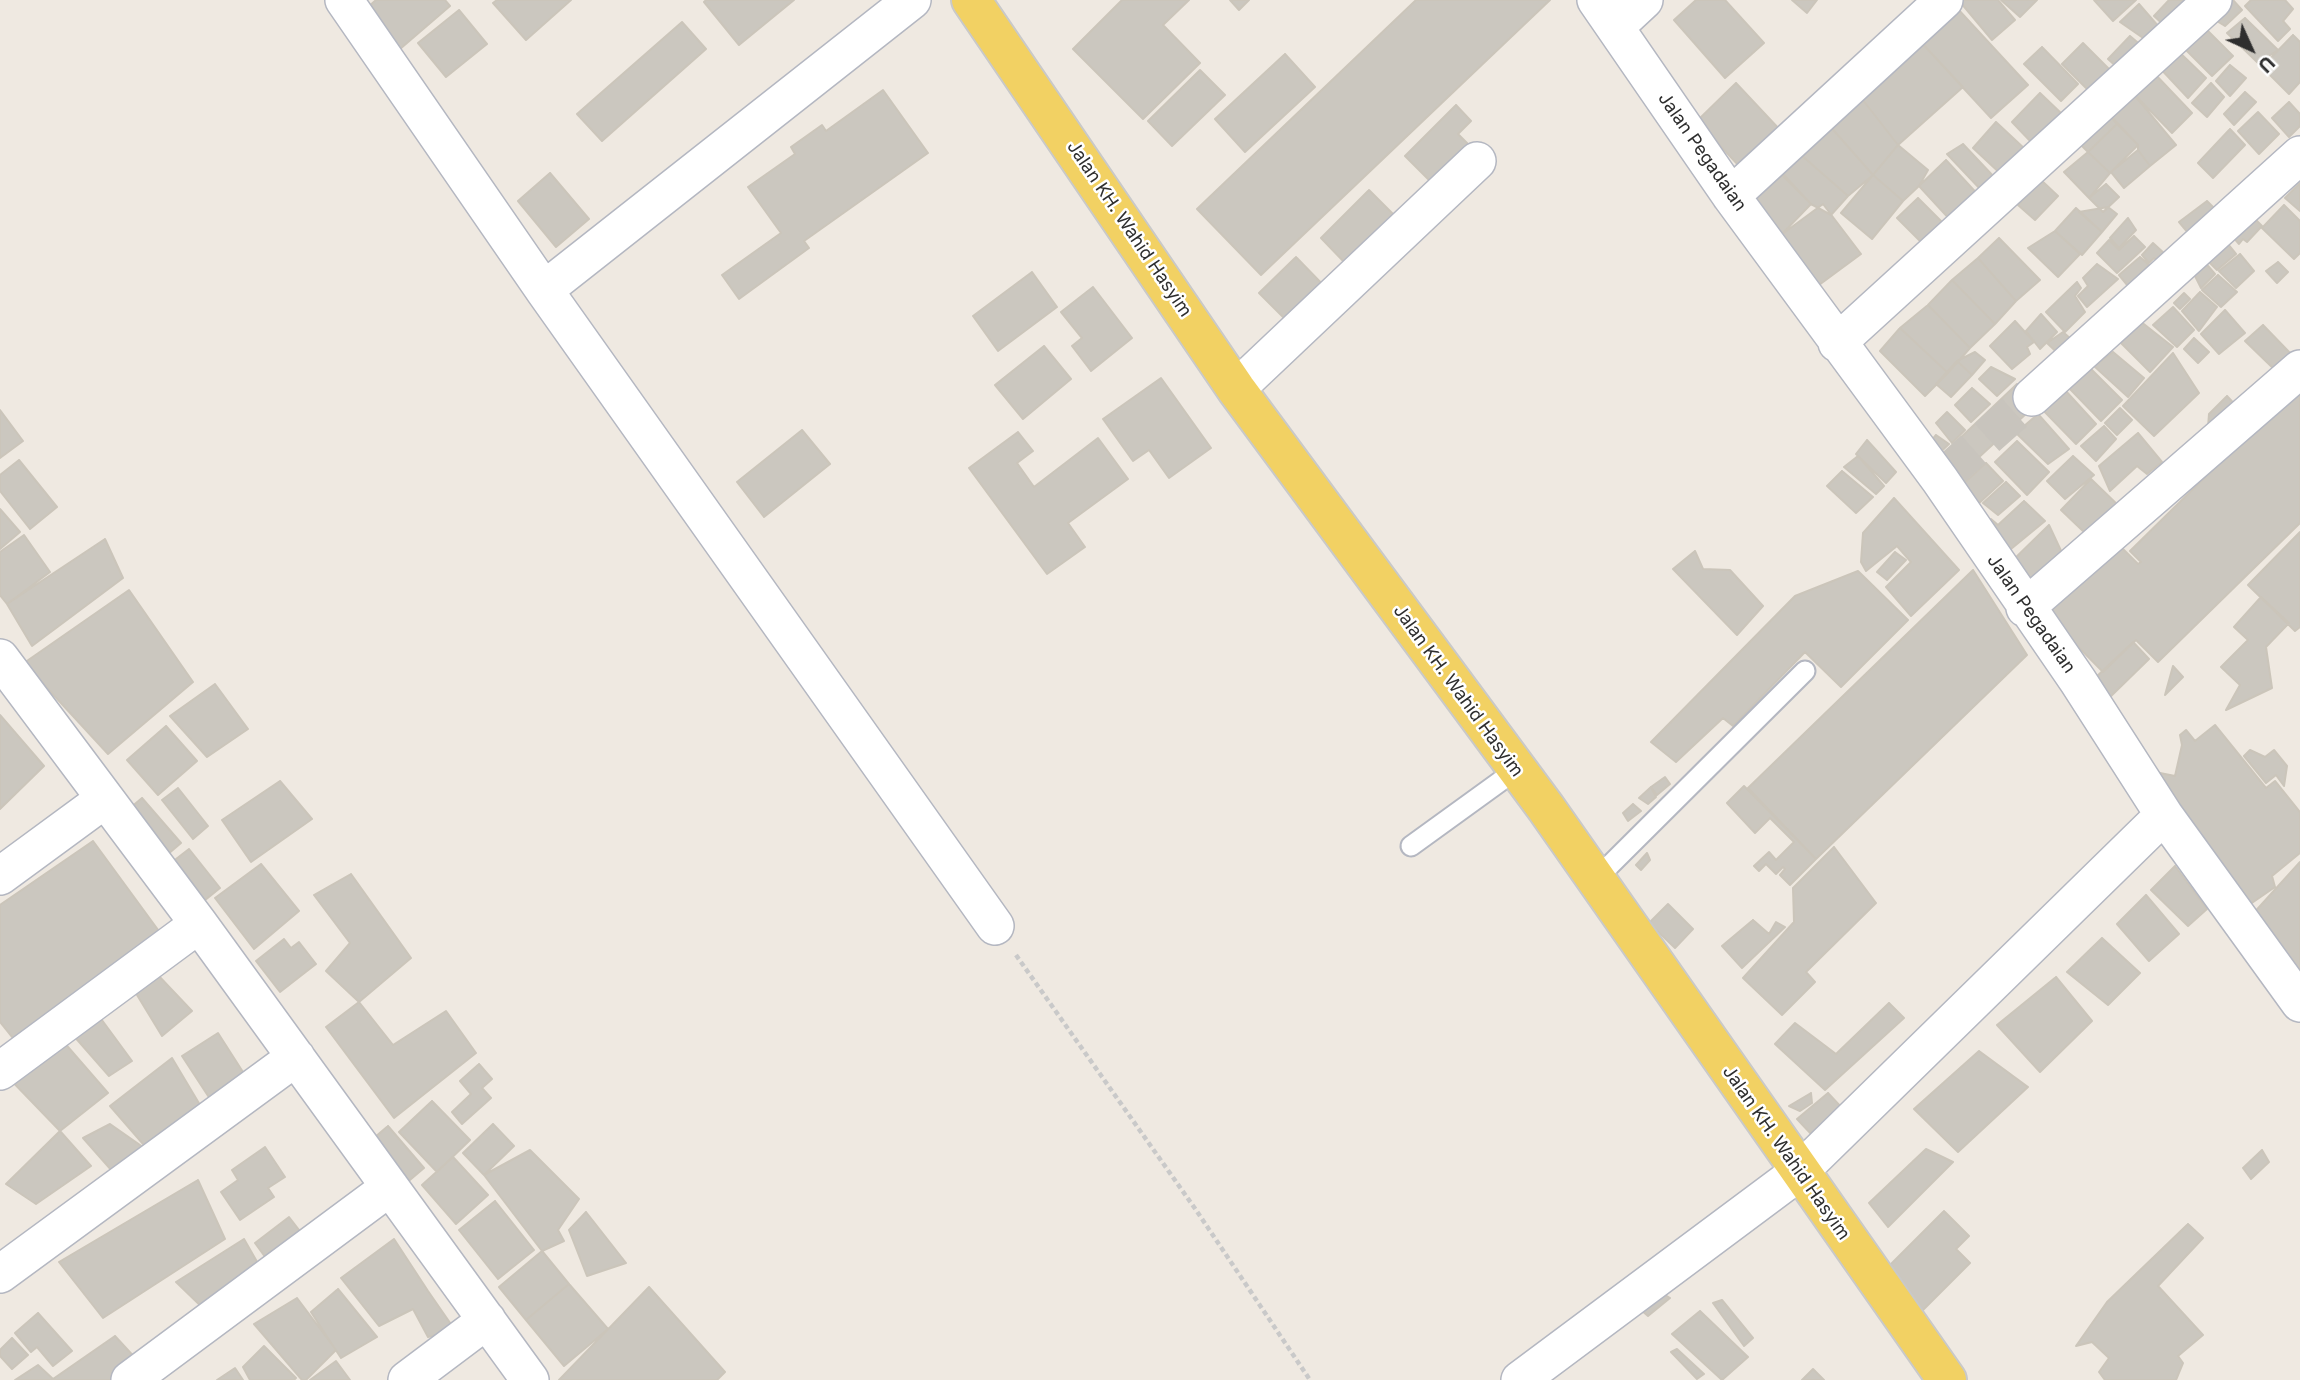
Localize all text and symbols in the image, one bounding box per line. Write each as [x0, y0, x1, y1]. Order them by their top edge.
north arrow [2216, 14, 2286, 84]
text: U [2253, 51, 2279, 77]
street label: Jalan Pegadaian [1653, 89, 1751, 215]
street label: Jalan KH. Wahid Hasyim [1062, 137, 1196, 321]
street label: Jalan Pegadaian [1982, 551, 2080, 677]
street label: Jalan KH. Wahid Hasyim [1388, 601, 1528, 781]
street label: Jalan KH. Wahid Hasyim [1718, 1062, 1854, 1244]

